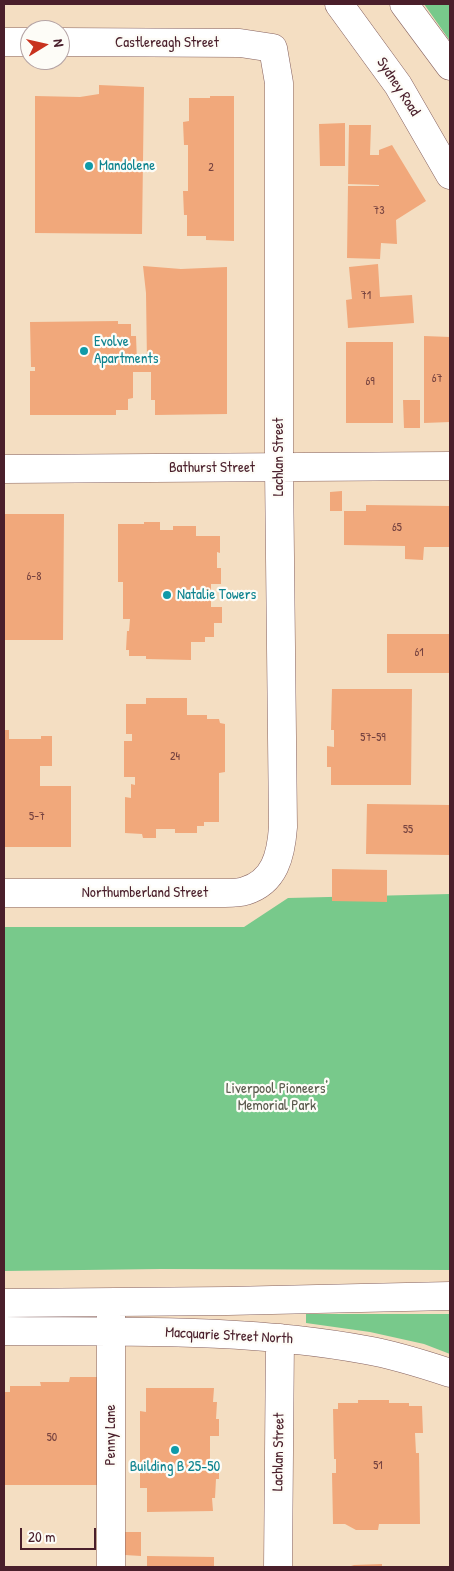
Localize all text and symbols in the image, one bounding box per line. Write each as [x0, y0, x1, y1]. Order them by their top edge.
north arrow [20, 20, 70, 70]
street label: Castlereagh Street [115, 34, 219, 52]
text: N [49, 38, 69, 48]
street label: Sydney Road [372, 54, 424, 120]
place label: Mandolene [99, 157, 155, 175]
marker: Mandolene [83, 160, 95, 172]
house number: 2 [208, 161, 214, 175]
house number: 73 [373, 204, 385, 218]
house number: 71 [361, 289, 371, 303]
place label: Evolve Apartments [94, 333, 158, 368]
marker: Evolve Apartments [78, 345, 90, 357]
house number: 67 [432, 372, 442, 386]
house number: 69 [365, 375, 375, 389]
street label: Lachlan Street [270, 418, 288, 496]
street label: Bathurst Street [169, 459, 255, 477]
house number: 65 [392, 521, 402, 535]
house number: 6-8 [27, 570, 41, 584]
place label: Natalie Towers [177, 586, 256, 604]
marker: Natalie Towers [161, 589, 173, 601]
house number: 61 [414, 646, 424, 660]
house number: 57-59 [360, 731, 386, 745]
house number: 24 [170, 750, 180, 764]
house number: 5-7 [29, 810, 45, 824]
house number: 55 [403, 823, 413, 837]
street label: Northumberland Street [82, 884, 208, 902]
park label: Liverpool Pioneers' Memorial Park [226, 1080, 328, 1115]
street label: Macquarie Street North [165, 1324, 293, 1348]
street label: Penny Lane [102, 1405, 120, 1465]
street label: Lachlan Street [269, 1413, 289, 1491]
house number: 50 [47, 1431, 57, 1445]
marker: Building B 25-50 [169, 1444, 181, 1456]
place label: Building B 25-50 [130, 1458, 220, 1476]
house number: 51 [373, 1459, 383, 1473]
scale bar [22, 1518, 99, 1550]
text: 20 m [28, 1526, 55, 1547]

